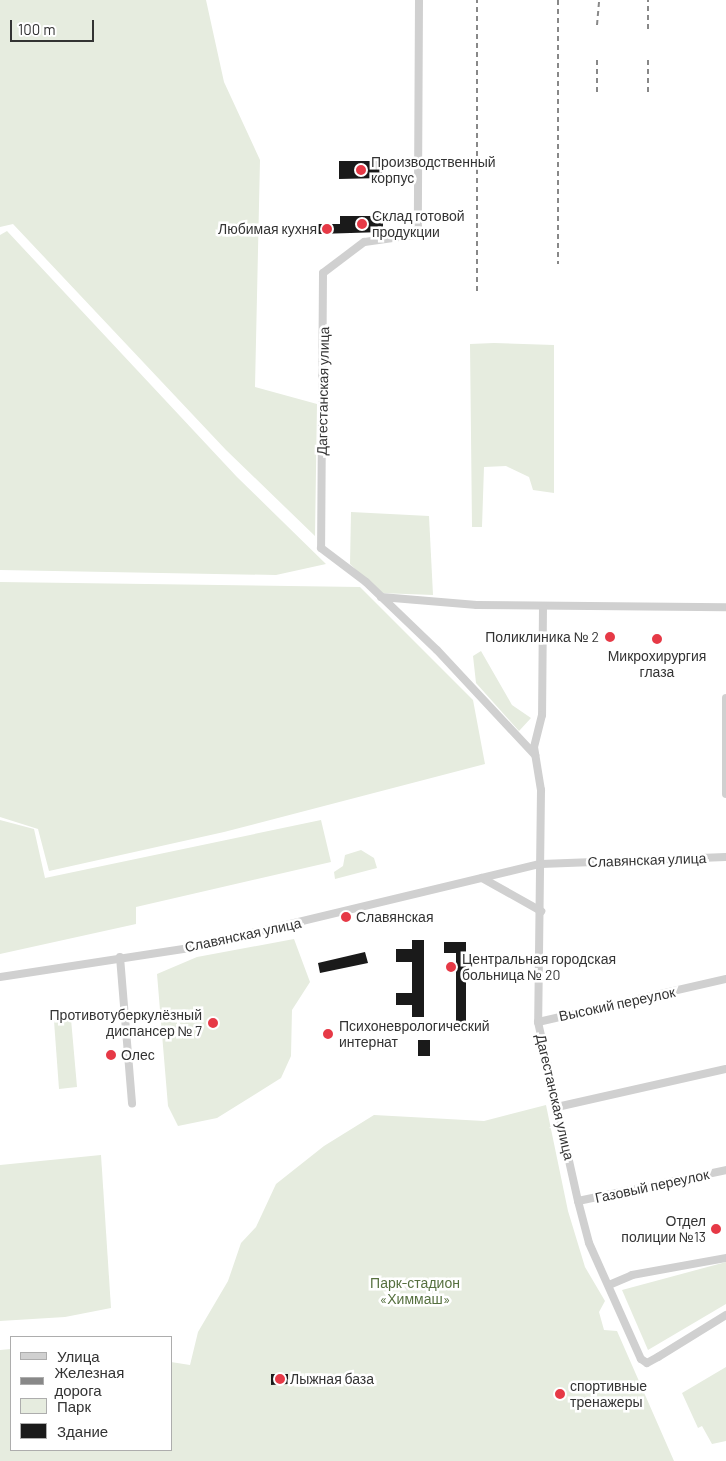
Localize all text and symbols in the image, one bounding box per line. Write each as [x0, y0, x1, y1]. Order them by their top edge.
scale bar [12, 10, 96, 42]
text: 100 m [18, 20, 56, 38]
place label: Производственный корпус [371, 154, 496, 186]
marker: Производственный корпус [355, 164, 367, 176]
place label: Склад готовой продукции [372, 208, 465, 240]
marker: Склад готовой продукции [356, 218, 368, 230]
place label: Любимая кухня [218, 221, 317, 237]
marker: Любимая кухня [321, 223, 333, 235]
street label: Дагестанская улица [313, 327, 333, 455]
place label: Поликлиника № 2 [485, 629, 599, 645]
marker: Поликлиника № 2 [603, 630, 617, 644]
marker: Микрохирургия глаза [650, 632, 664, 646]
place label: Микрохирургия глаза [608, 648, 706, 680]
street label: Славянская улица [587, 850, 707, 870]
place label: Славянская [356, 909, 433, 925]
marker: Славянская [340, 911, 352, 923]
street label: Славянская улица [183, 914, 303, 956]
place label: Центральная городская больница № 20 [462, 951, 616, 984]
marker: Центральная городская больница № 20 [444, 960, 458, 974]
street label: Высокий переулок [557, 983, 677, 1025]
place label: Противотуберкулёзный диспансер № 7 [50, 1007, 202, 1040]
marker: Противотуберкулёзный диспансер № 7 [206, 1016, 220, 1030]
place label: Психоневрологический интернат [339, 1018, 490, 1050]
marker: Психоневрологический интернат [321, 1027, 335, 1041]
street label: Дагестанская улица [532, 1032, 578, 1162]
place label: Олес [121, 1047, 155, 1063]
marker: Олес [105, 1049, 117, 1061]
street label: Газовый переулок [593, 1166, 711, 1206]
place label: Отдел полиции №13 [621, 1213, 706, 1246]
marker: Отдел полиции №13 [710, 1223, 722, 1235]
park label: Парк-стадион «Химмаш» [370, 1275, 460, 1308]
legend [10, 1336, 172, 1451]
text: Улица [57, 1347, 100, 1365]
text: Железная дорога [54, 1363, 124, 1399]
place label: Лыжная база [290, 1371, 374, 1387]
marker: Лыжная база [274, 1373, 286, 1385]
place label: спортивные тренажеры [570, 1378, 647, 1410]
marker: спортивные тренажеры [554, 1388, 566, 1400]
text: Парк [57, 1397, 91, 1415]
text: Здание [57, 1422, 108, 1440]

